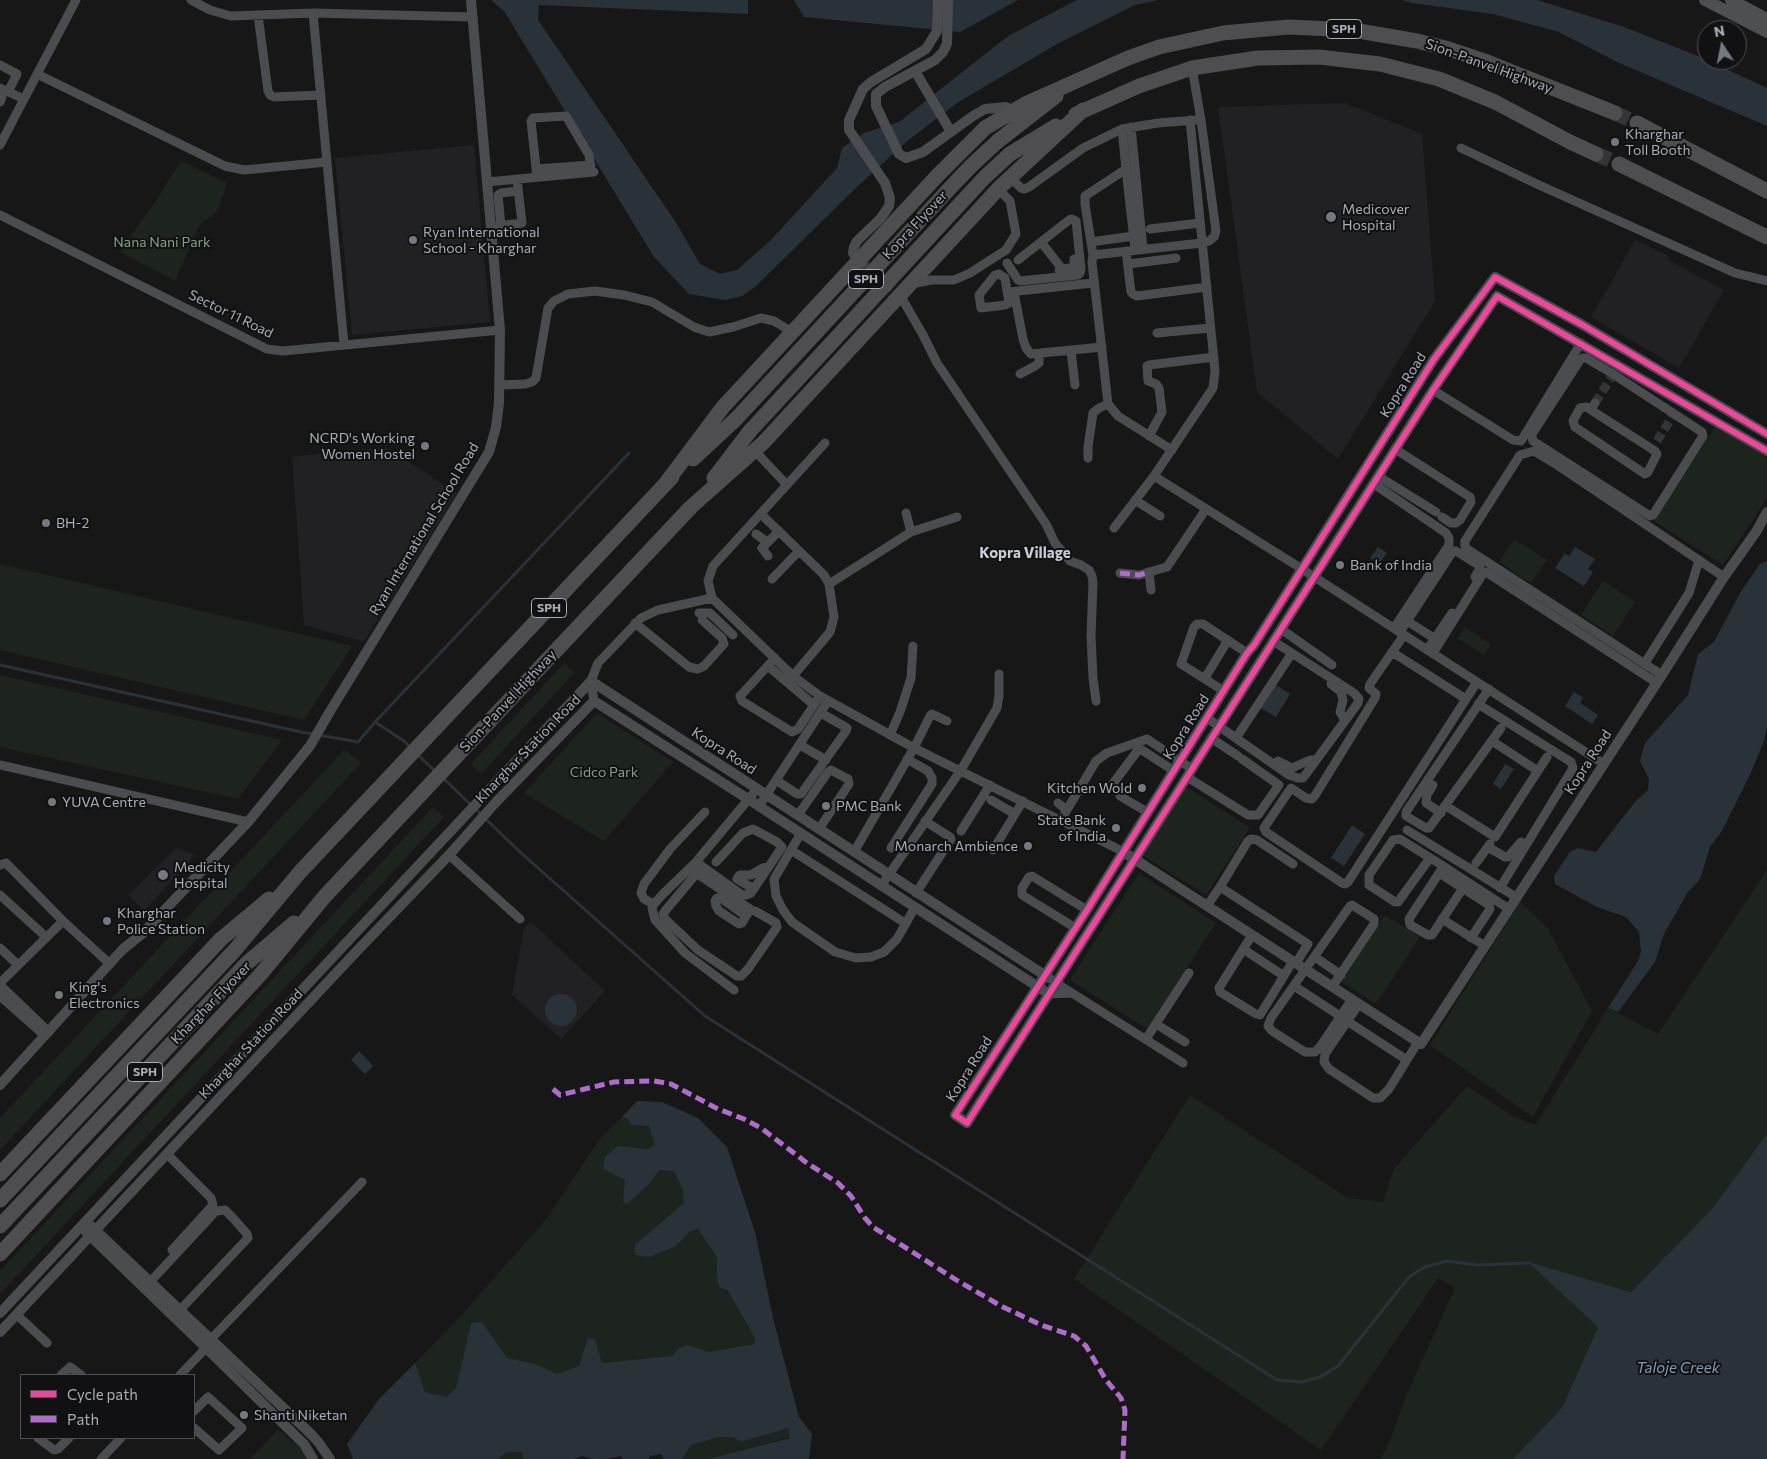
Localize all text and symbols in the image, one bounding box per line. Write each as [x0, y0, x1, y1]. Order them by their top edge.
road number: SPH [1326, 20, 1362, 38]
north arrow [1697, 20, 1747, 70]
text: N [1712, 21, 1726, 40]
street label: Sion-Panvel Highway [1423, 35, 1555, 97]
place label: Kharghar Toll Booth [1625, 126, 1690, 158]
marker: Kharghar Toll Booth [1609, 136, 1621, 148]
street label: Kopra Flyover [879, 187, 951, 263]
place label: Medicover Hospital [1342, 201, 1409, 233]
marker: Medicover Hospital [1324, 210, 1338, 224]
place label: Ryan International School - Kharghar [423, 224, 540, 256]
park label: Nana Nani Park [113, 234, 211, 250]
marker: Ryan International School - Kharghar [407, 234, 419, 246]
road number: SPH [848, 270, 884, 288]
street label: Sector 11 Road [186, 286, 276, 342]
street label: Kopra Road [1376, 349, 1430, 421]
place label: NCRD's Working Women Hostel [309, 430, 415, 462]
street label: Ryan International School Road [366, 440, 482, 618]
marker: NCRD's Working Women Hostel [419, 440, 431, 452]
place label: BH-2 [56, 515, 89, 531]
marker: BH-2 [40, 517, 52, 529]
district label: Kopra Village [979, 544, 1071, 562]
place label: Bank of India [1350, 557, 1432, 573]
marker: Bank of India [1334, 559, 1346, 571]
road number: SPH [532, 598, 566, 618]
street label: Sion-Panvel Highway [456, 646, 560, 756]
street label: Kharghar Station Road [472, 691, 584, 807]
street label: Kopra Road [1159, 691, 1213, 763]
street label: Kopra Road [689, 724, 759, 778]
street label: Kopra Road [1561, 727, 1615, 797]
park label: Cidco Park [570, 764, 638, 780]
place label: Kitchen Wold [1047, 780, 1132, 796]
marker: Kitchen Wold [1136, 782, 1148, 794]
place label: YUVA Centre [62, 794, 146, 810]
marker: YUVA Centre [46, 796, 58, 808]
place label: PMC Bank [836, 798, 902, 814]
marker: PMC Bank [820, 800, 832, 812]
place label: State Bank of India [1037, 812, 1106, 844]
marker: State Bank of India [1110, 822, 1122, 834]
place label: Monarch Ambience [894, 838, 1018, 854]
marker: Monarch Ambience [1022, 840, 1034, 852]
place label: Medicity Hospital [174, 859, 230, 892]
marker: Medicity Hospital [156, 868, 170, 882]
place label: Kharghar Police Station [117, 905, 205, 938]
marker: Kharghar Police Station [101, 915, 113, 927]
street label: Kharghar Flyover [167, 958, 255, 1048]
place label: King's Electronics [69, 979, 140, 1012]
street label: Kharghar Station Road [196, 986, 306, 1102]
marker: King's Electronics [53, 989, 65, 1001]
street label: Kopra Road [942, 1033, 996, 1105]
road number: SPH [128, 1062, 162, 1082]
water label: Taloje Creek [1636, 1359, 1720, 1377]
legend [20, 1374, 195, 1439]
text: Cycle path [67, 1385, 138, 1403]
place label: Shanti Niketan [254, 1407, 347, 1423]
marker: Shanti Niketan [238, 1409, 250, 1421]
text: Path [67, 1410, 99, 1428]

